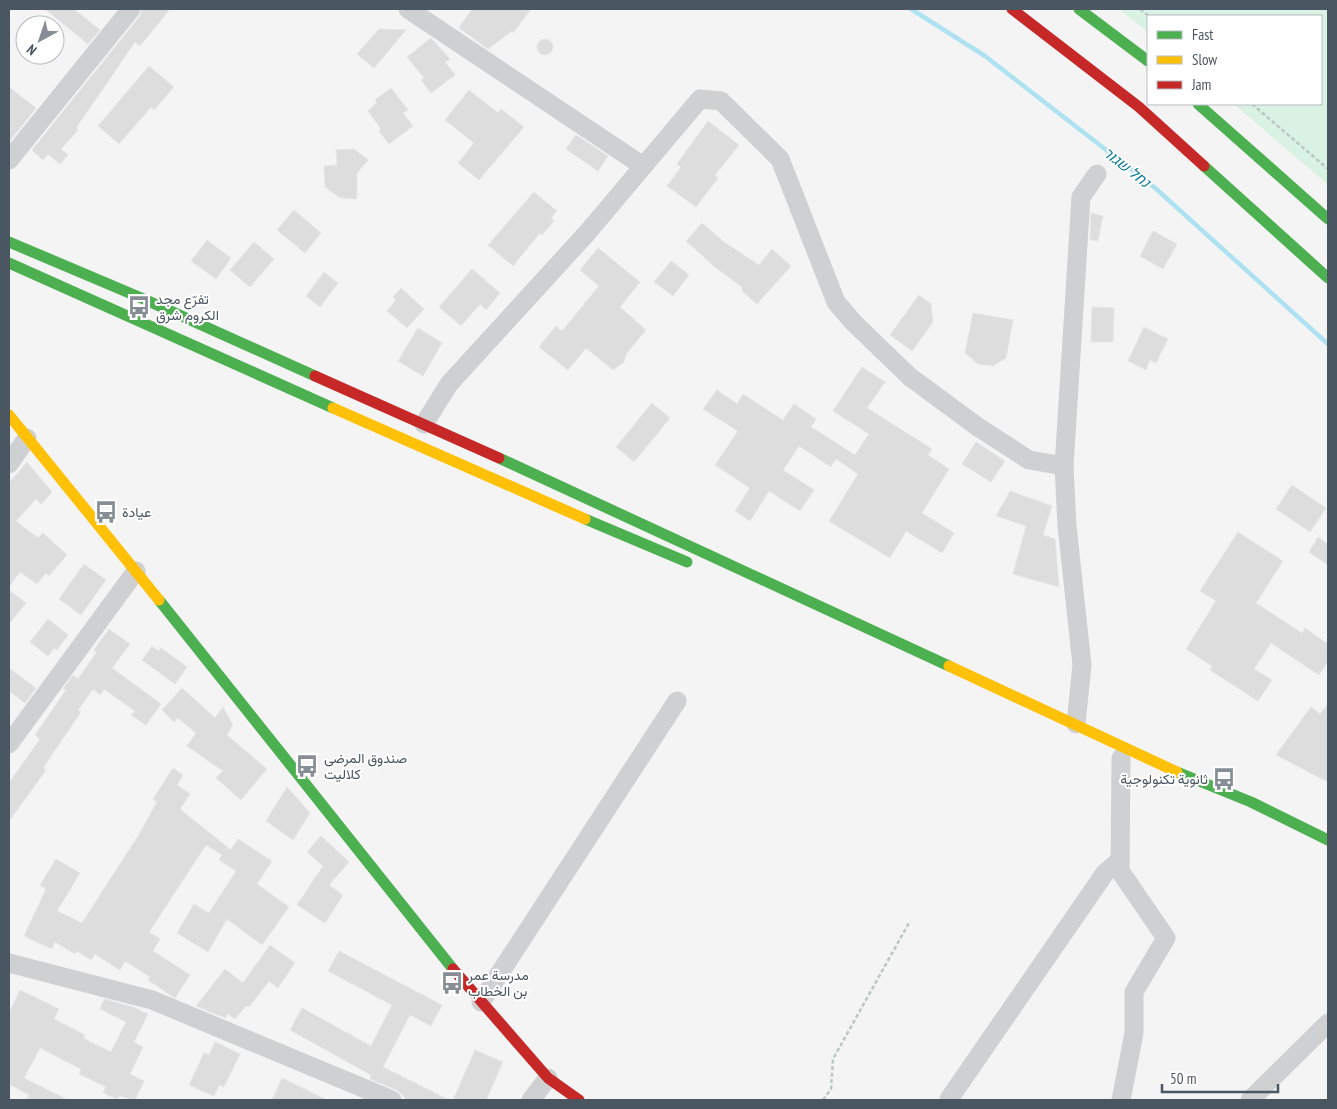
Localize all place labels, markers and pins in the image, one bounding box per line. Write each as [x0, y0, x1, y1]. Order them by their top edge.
place label: تفرّع مجد الكروم شرق [156, 290, 219, 324]
bus stop icon: تفرّع مجد الكروم شرق [126, 294, 152, 320]
bus stop icon: عيادة [93, 499, 119, 525]
place label: عيادة [122, 503, 151, 521]
place label: صندوق المرضى كلاليت [324, 749, 407, 783]
bus stop icon: صندوق المرضى كلاليت [294, 753, 320, 779]
bus stop icon: ثانوية تكنولوجية [1211, 766, 1237, 792]
place label: ثانوية تكنولوجية [1120, 770, 1208, 788]
place label: مدرسة عمر بن الخطاب [467, 966, 529, 1000]
bus stop icon: مدرسة عمر بن الخطاب [439, 970, 465, 996]

